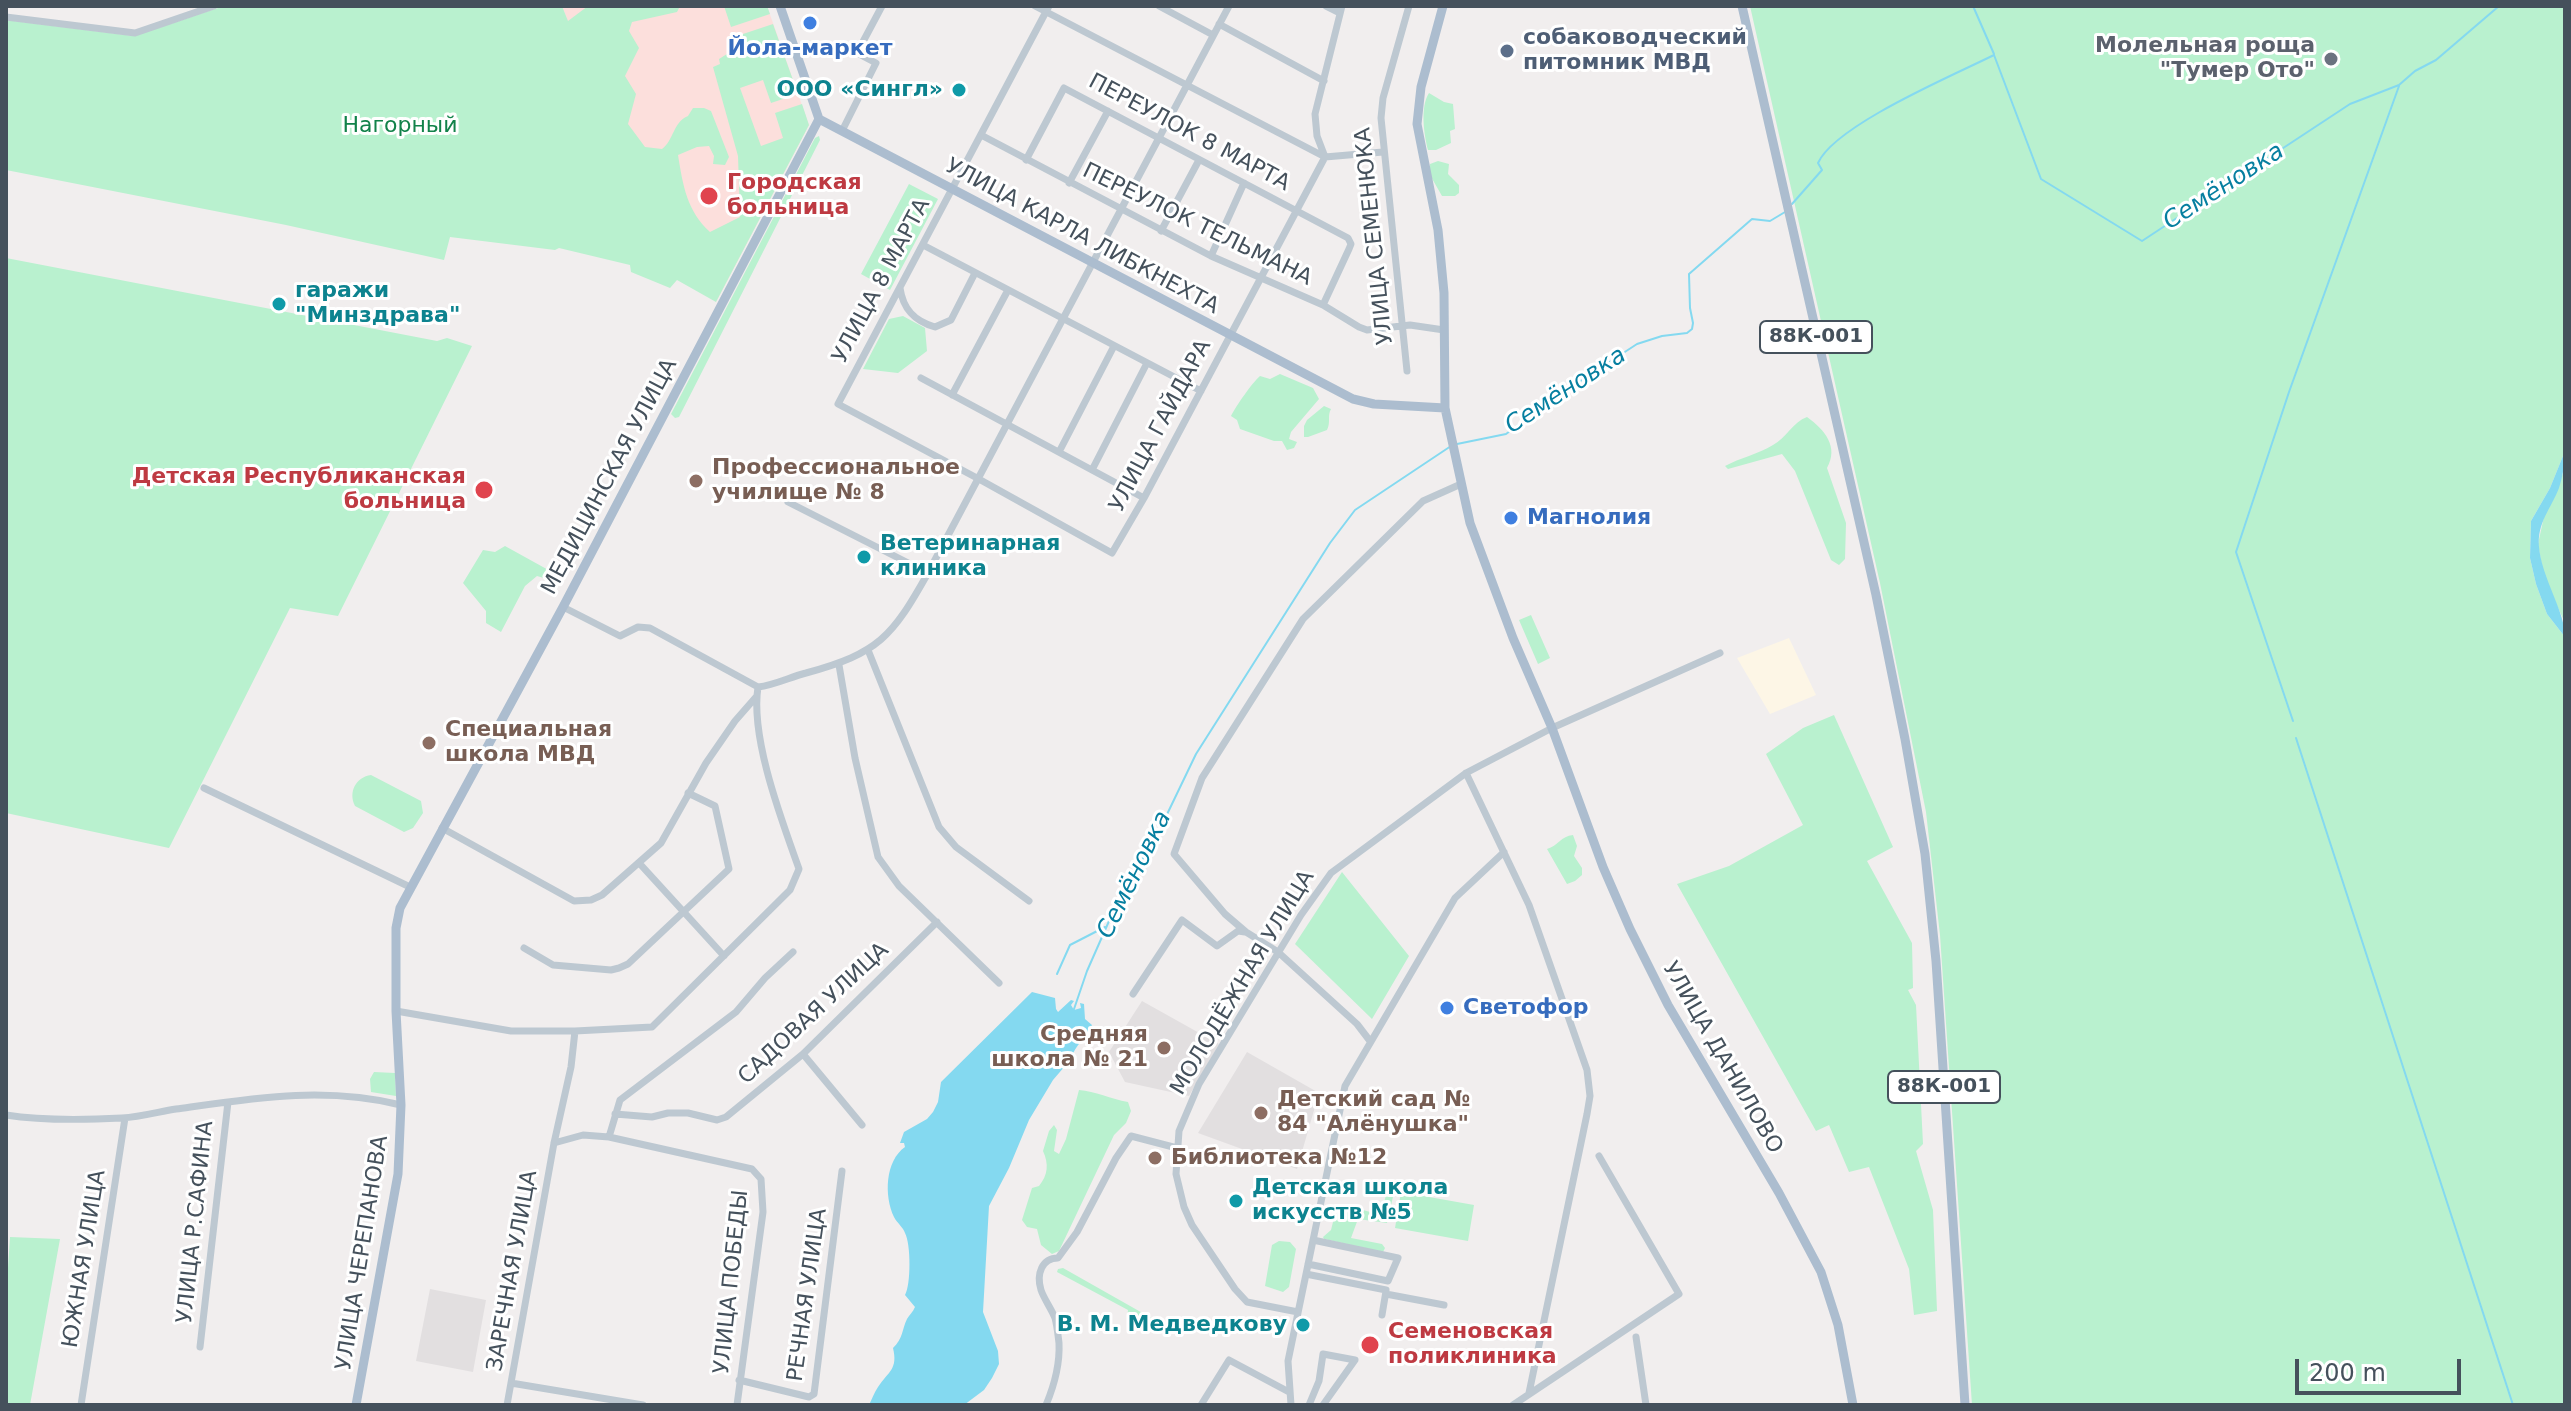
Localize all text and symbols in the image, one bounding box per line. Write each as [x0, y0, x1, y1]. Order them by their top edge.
marker: Йола-маркет [801, 14, 819, 32]
place label: собаководческий питомник МВД [1523, 25, 1747, 76]
place label: Молельная роща "Тумер Ото" [2095, 33, 2315, 84]
place label: Йола-маркет [728, 36, 892, 62]
marker: собаководческий питомник МВД [1498, 42, 1516, 60]
marker: Молельная роща "Тумер Ото" [2322, 50, 2340, 68]
street label: ПЕРЕУЛОК 8 МАРТА [1084, 69, 1294, 197]
place label: ООО «Сингл» [776, 77, 943, 103]
marker: ООО «Сингл» [950, 81, 968, 99]
park label: Нагорный [342, 113, 458, 139]
street label: УЛИЦА СЕМЕНЮКА [1350, 126, 1400, 346]
water label: Семёновка [2158, 137, 2290, 237]
street label: УЛИЦА КАРЛА ЛИБКНЕХТА [941, 154, 1223, 320]
street label: ПЕРЕУЛОК ТЕЛЬМАНА [1078, 158, 1316, 292]
place label: Городская больница [727, 170, 862, 222]
marker: Городская больница [698, 185, 720, 207]
street label: УЛИЦА 8 МАРТА [828, 194, 936, 368]
place label: гаражи "Минздрава" [295, 278, 460, 330]
marker: гаражи "Минздрава" [270, 295, 288, 313]
road number: 88К-001 [1760, 321, 1872, 353]
street label: УЛИЦА ГАЙДАРА [1105, 335, 1217, 517]
water label: Семёновка [1500, 341, 1632, 441]
street label: МЕДИЦИНСКАЯ УЛИЦА [537, 354, 683, 600]
place label: Профессиональное училище № 8 [712, 455, 960, 506]
place label: Детская Республиканская больница [132, 464, 466, 516]
marker: Профессиональное училище № 8 [687, 472, 705, 490]
marker: Детская Республиканская больница [473, 479, 495, 501]
place label: Магнолия [1527, 505, 1651, 531]
marker: Магнолия [1502, 509, 1520, 527]
place label: Ветеринарная клиника [880, 531, 1060, 582]
marker: Ветеринарная клиника [855, 548, 873, 566]
place label: Специальная школа МВД [445, 717, 612, 768]
marker: Специальная школа МВД [420, 734, 438, 752]
water label: Семёновка [1092, 807, 1178, 943]
street label: МОЛОДЁЖНАЯ УЛИЦА [1165, 866, 1321, 1100]
street label: САДОВАЯ УЛИЦА [733, 938, 895, 1090]
street label: УЛИЦА ДАНИЛОВО [1656, 957, 1788, 1159]
place label: Светофор [1463, 995, 1589, 1021]
marker: Светофор [1438, 999, 1456, 1017]
place label: Средняя школа № 21 [991, 1022, 1148, 1074]
marker: Средняя школа № 21 [1155, 1039, 1173, 1057]
road number: 88К-001 [1888, 1071, 2000, 1103]
place label: Детский сад № 84 "Алёнушка" [1277, 1087, 1471, 1138]
marker: Детский сад № 84 "Алёнушка" [1252, 1104, 1270, 1122]
street label: УЛИЦА Р.САФИНА [172, 1120, 220, 1324]
street label: УЛИЦА ЧЕРЕПАНОВА [331, 1134, 395, 1372]
place label: Библиотека №12 [1171, 1145, 1387, 1171]
marker: Библиотека №12 [1146, 1149, 1164, 1167]
street label: ЮЖНАЯ УЛИЦА [58, 1168, 112, 1350]
street label: ЗАРЕЧНАЯ УЛИЦА [482, 1168, 544, 1374]
place label: Детская школа искусств №5 [1252, 1175, 1448, 1226]
street label: УЛИЦА ПОБЕДЫ [709, 1189, 755, 1375]
marker: Детская школа искусств №5 [1227, 1192, 1245, 1210]
street label: РЕЧНАЯ УЛИЦА [783, 1207, 833, 1383]
place label: В. М. Медведкову [1057, 1312, 1287, 1338]
marker: В. М. Медведкову [1294, 1316, 1312, 1334]
place label: Семеновская поликлиника [1388, 1319, 1557, 1370]
marker: Семеновская поликлиника [1359, 1334, 1381, 1356]
scale bar [2299, 1343, 2465, 1393]
text: 200 m [2309, 1359, 2386, 1387]

